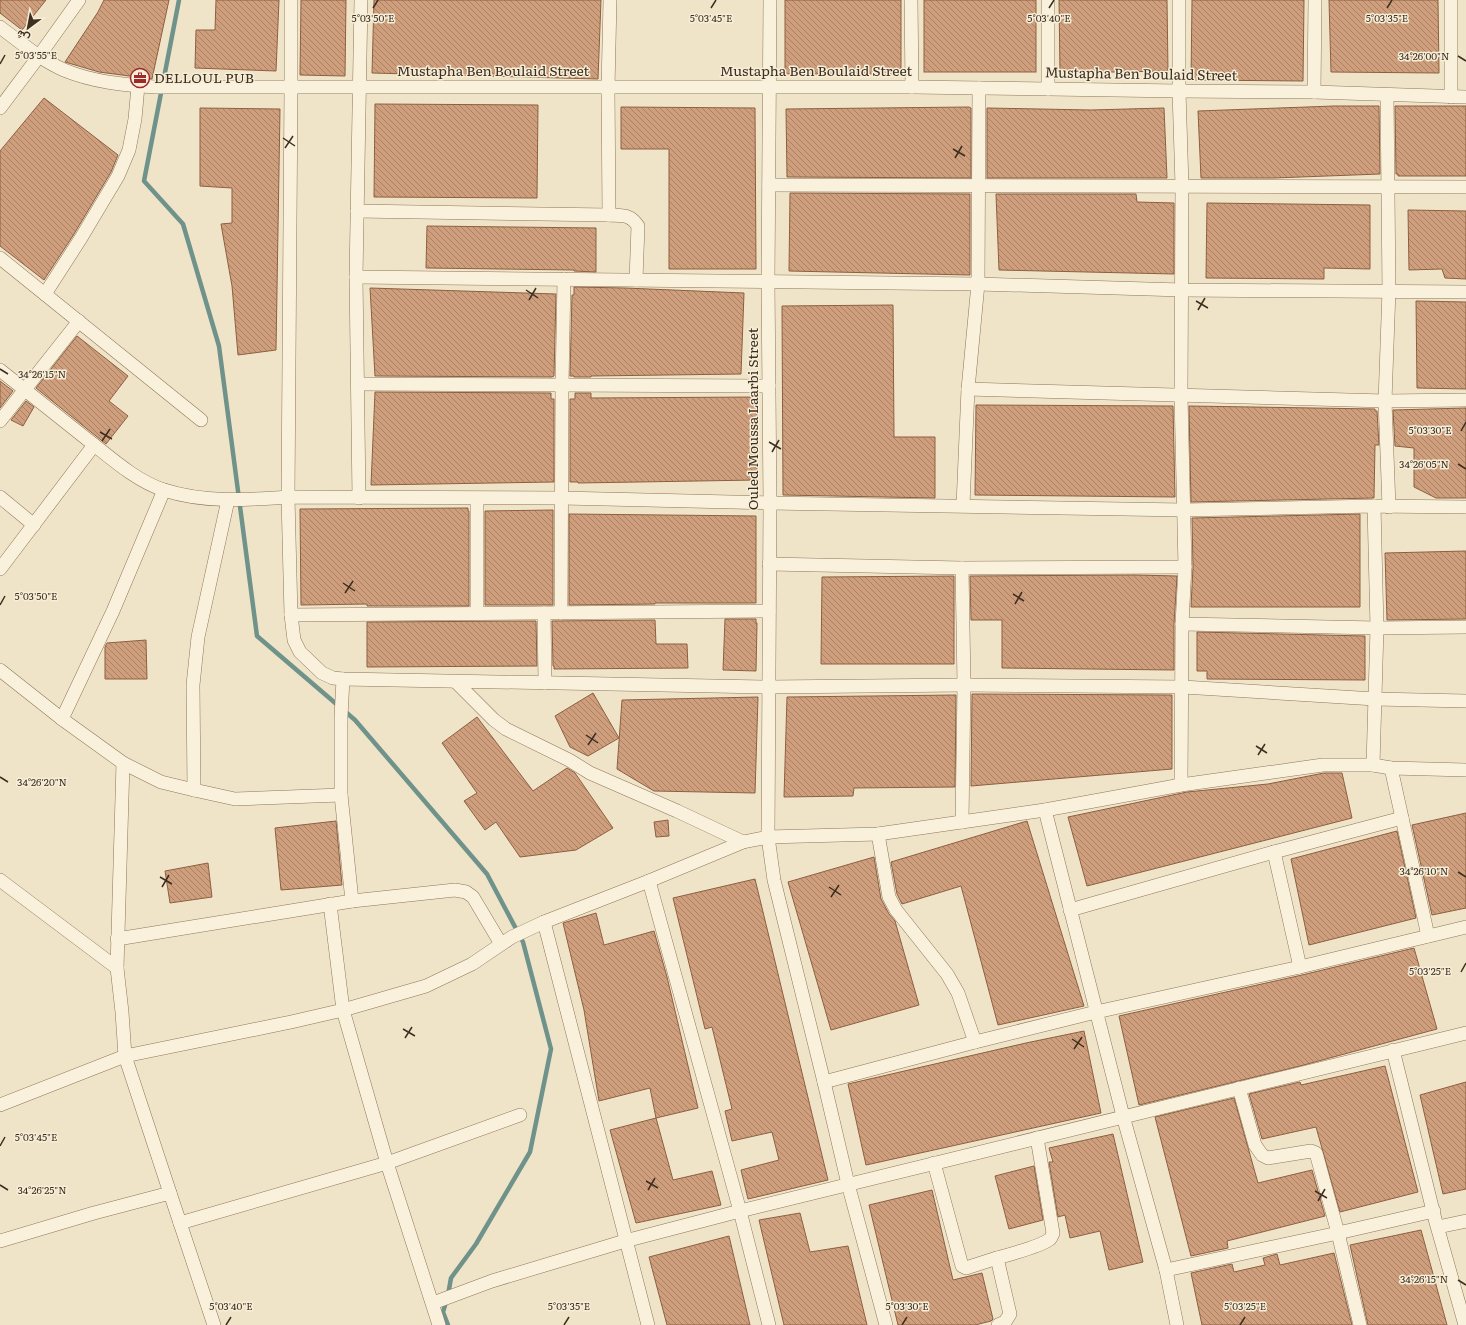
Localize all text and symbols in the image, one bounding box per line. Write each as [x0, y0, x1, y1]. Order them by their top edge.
north arrow [8, 8, 48, 48]
text: 5°03'50"E [352, 10, 394, 25]
text: 5°03'45"E [690, 10, 732, 25]
text: 5°03'40"E [1027, 10, 1071, 25]
text: 5°03'35"E [1366, 10, 1408, 25]
text: ش [12, 27, 32, 48]
text: 5°03'55"E [15, 47, 57, 62]
text: 34°26'00"N [1399, 48, 1449, 63]
street label: Mustapha Ben Boulaid Street [397, 60, 590, 80]
street label: Mustapha Ben Boulaid Street [720, 60, 913, 80]
street label: Mustapha Ben Boulaid Street [1045, 61, 1238, 85]
office icon: DELLOUL PUB [129, 67, 151, 89]
place label: DELLOUL PUB [154, 67, 254, 87]
street label: Ouled Moussa Laarbi Street [742, 327, 762, 510]
text: 34°26'15"N [18, 366, 66, 381]
text: 5°03'30"E [1408, 422, 1452, 437]
text: 34°26'05"N [1399, 456, 1449, 471]
text: 5°03'50"E [15, 588, 57, 603]
text: 34°26'20"N [17, 774, 67, 789]
text: 34°26'10"N [1400, 863, 1448, 878]
text: 5°03'25"E [1409, 963, 1451, 978]
text: 5°03'45"E [15, 1129, 57, 1144]
text: 34°26'25"N [17, 1182, 67, 1197]
text: 34°26'15"N [1400, 1271, 1448, 1286]
text: 5°03'40"E [209, 1298, 253, 1313]
text: 5°03'35"E [548, 1298, 590, 1313]
text: 5°03'30"E [885, 1298, 929, 1313]
text: 5°03'25"E [1224, 1298, 1266, 1313]

